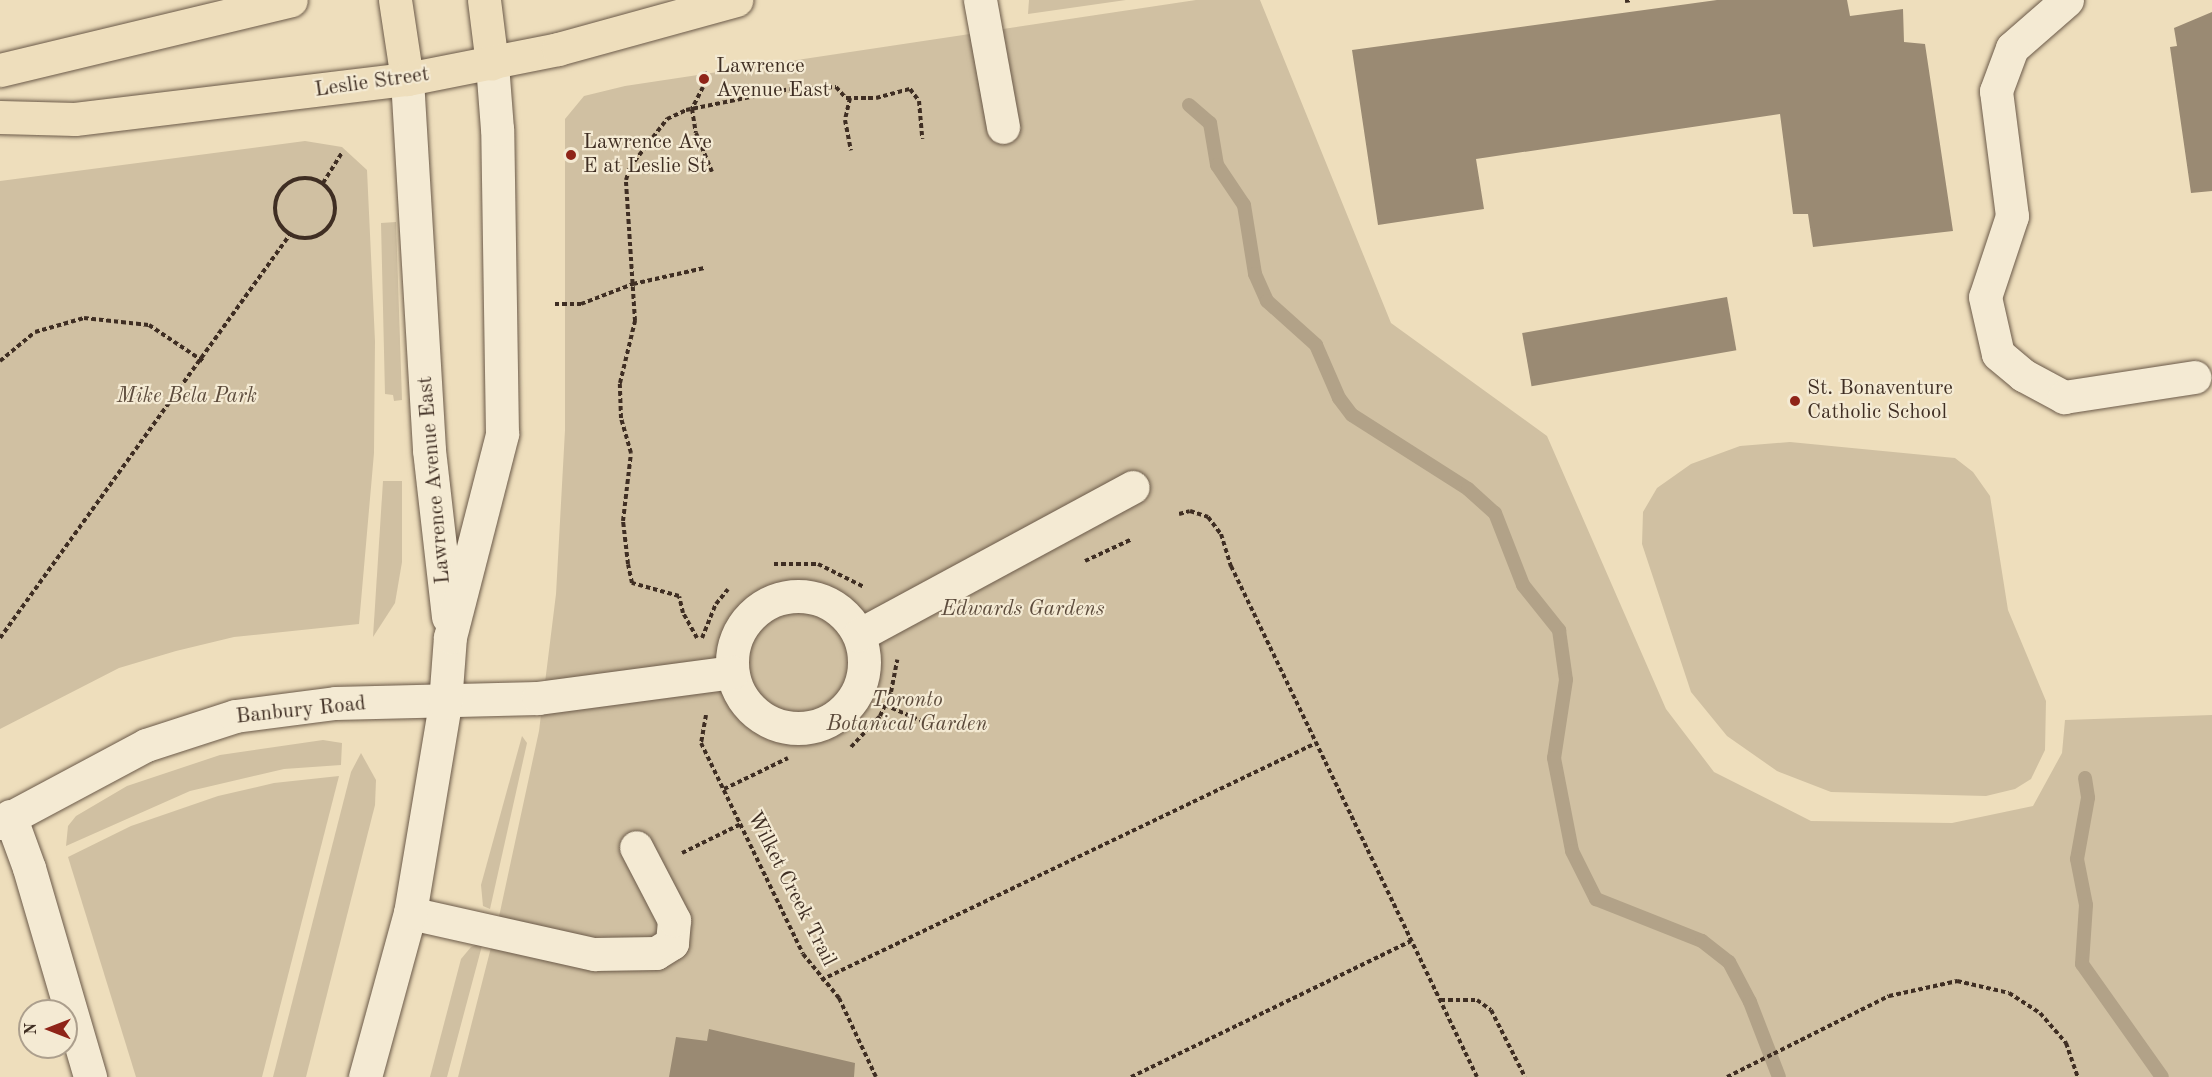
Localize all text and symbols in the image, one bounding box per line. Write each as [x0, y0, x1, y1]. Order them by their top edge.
place label: Lawrence Avenue East [716, 54, 830, 104]
street label: Leslie Street [313, 62, 431, 104]
marker: Lawrence Avenue East [697, 72, 711, 86]
place label: Lawrence Ave E at Leslie St [583, 130, 712, 180]
marker: Lawrence Ave E at Leslie St [564, 148, 578, 162]
street label: Lawrence Avenue East [413, 375, 457, 585]
place label: St. Bonaventure Catholic School [1807, 376, 1953, 426]
park label: Mike Bela Park [117, 384, 257, 410]
marker: St. Bonaventure Catholic School [1788, 394, 1802, 408]
park label: Edwards Gardens [941, 597, 1105, 623]
park label: Toronto Botanical Garden [827, 688, 987, 738]
street label: Banbury Road [235, 692, 367, 730]
street label: Wilket Creek Trail [741, 807, 841, 971]
north arrow [18, 999, 78, 1059]
text: N [24, 1023, 40, 1035]

